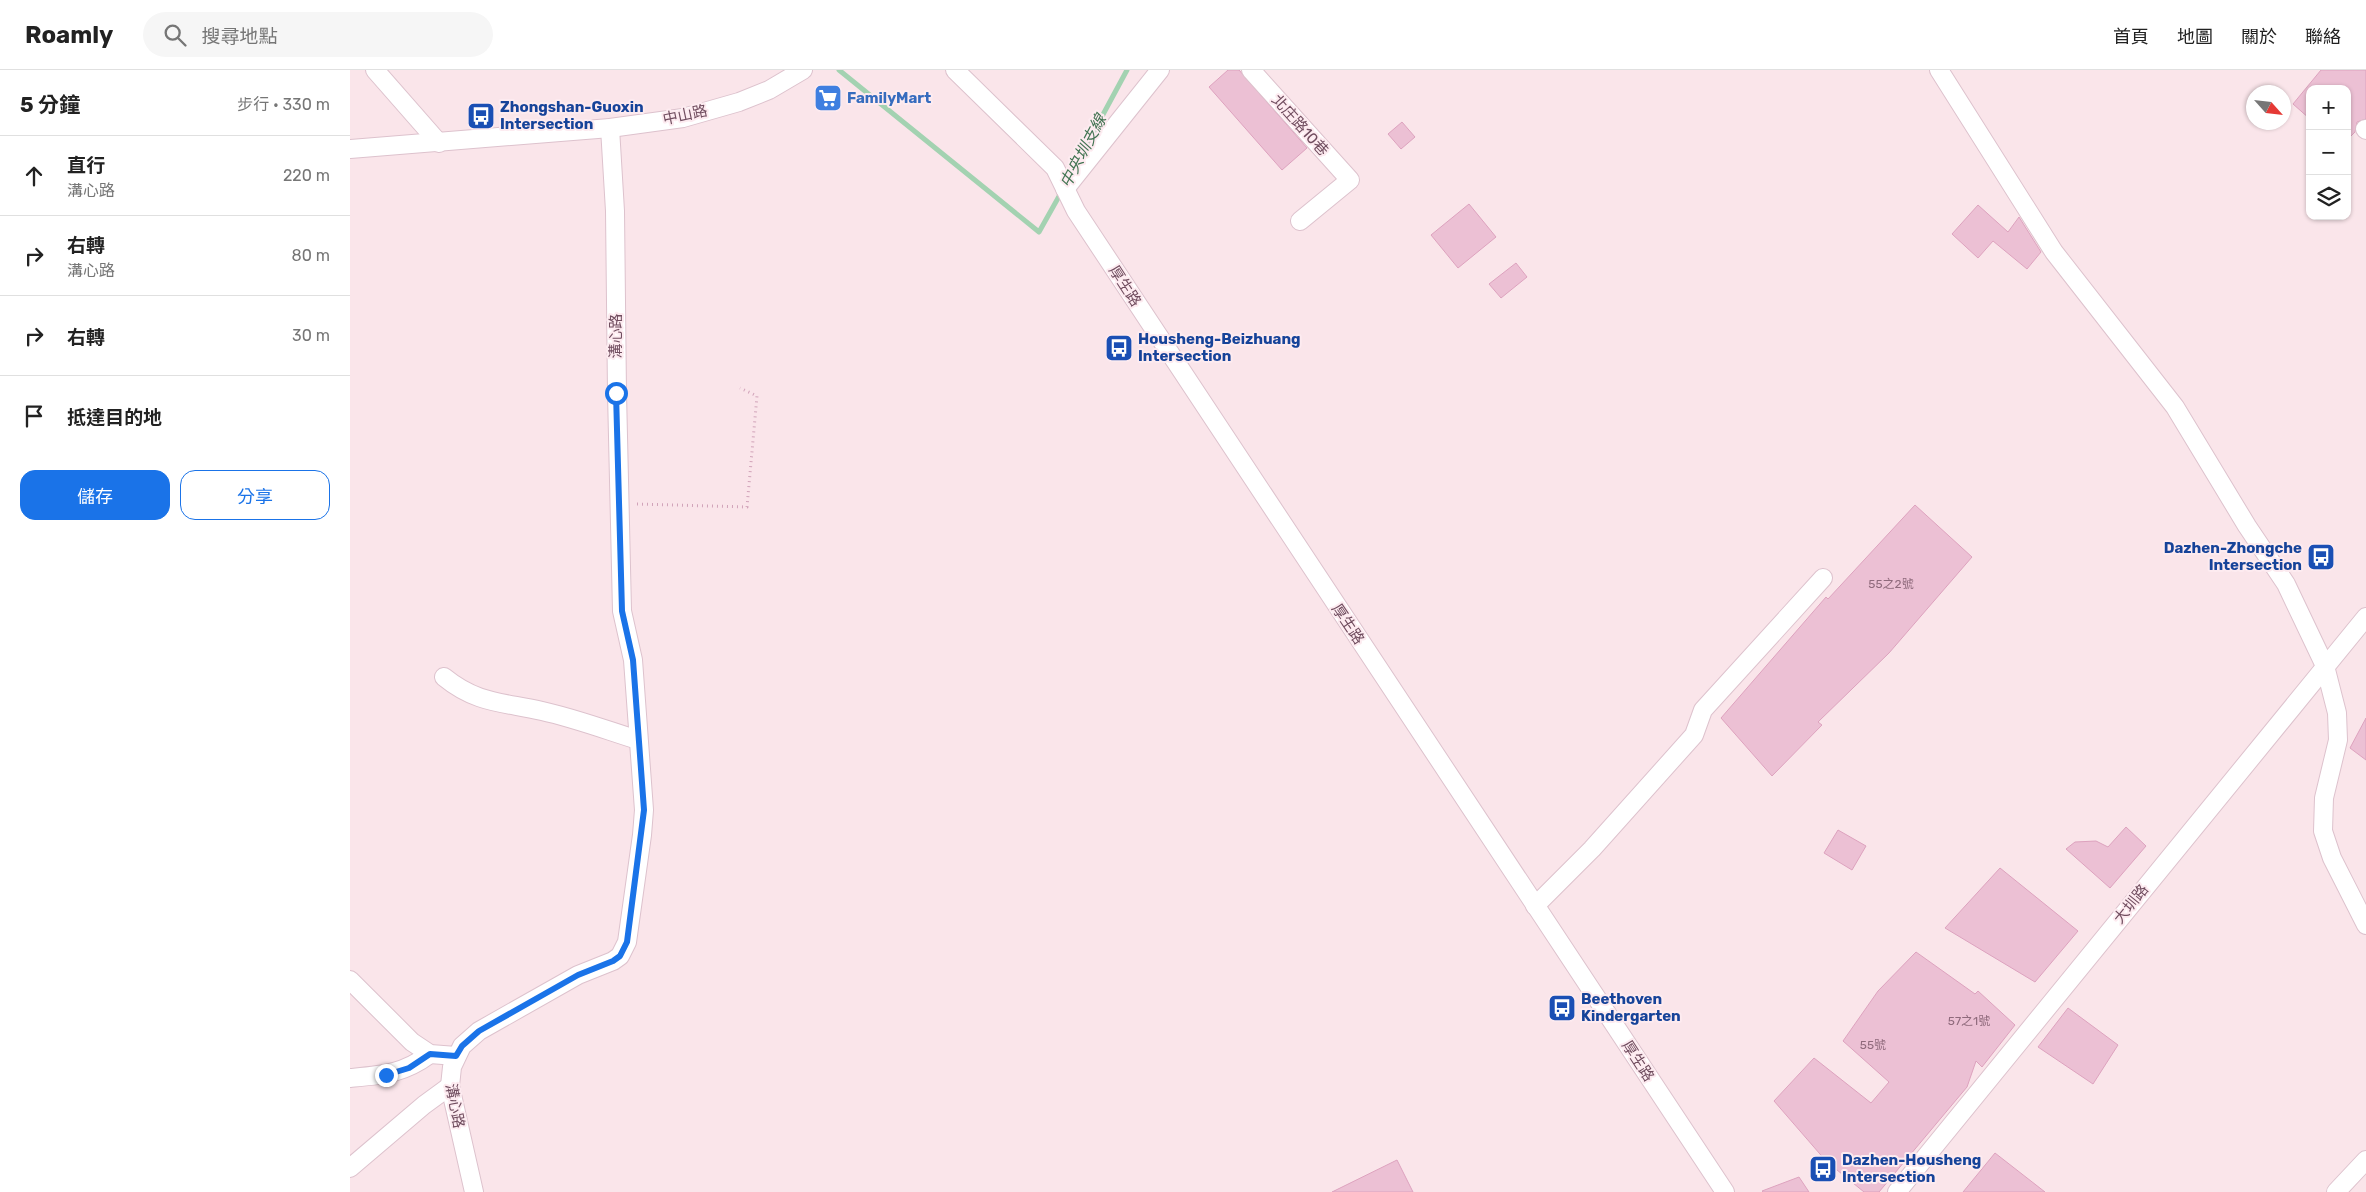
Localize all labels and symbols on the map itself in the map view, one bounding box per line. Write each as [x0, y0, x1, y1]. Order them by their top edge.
supermarket icon: FamilyMart [813, 83, 843, 113]
north arrow [2246, 85, 2291, 130]
place label: FamilyMart [847, 89, 931, 107]
street label: 北庄路10巷 [1268, 91, 1332, 159]
place label: Zhongshan-Guoxin Intersection [500, 98, 644, 133]
bus stop icon: Zhongshan-Guoxin Intersection [466, 101, 496, 131]
street label: 中山路 [661, 102, 709, 128]
water label: 中央圳支線 [1056, 109, 1111, 191]
street label: 厚生路 [1105, 262, 1145, 310]
street label: 溝心路 [607, 313, 625, 359]
place label: Housheng-Beizhuang Intersection [1138, 330, 1301, 365]
bus stop icon: Housheng-Beizhuang Intersection [1104, 333, 1134, 363]
route start [605, 382, 628, 405]
place label: Dazhen-Zhongche Intersection [2164, 539, 2302, 574]
bus stop icon: Dazhen-Zhongche Intersection [2306, 542, 2336, 572]
house number: 55之2號 [1868, 577, 1914, 591]
street label: 厚生路 [1328, 600, 1368, 648]
street label: 大圳路 [2110, 881, 2152, 927]
place label: Beethoven Kindergarten [1581, 990, 1681, 1025]
bus stop icon: Beethoven Kindergarten [1547, 993, 1577, 1023]
house number: 57之1號 [1948, 1014, 1990, 1028]
street label: 厚生路 [1618, 1037, 1658, 1085]
house number: 55號 [1860, 1038, 1886, 1052]
route end [375, 1064, 398, 1087]
street label: 溝心路 [442, 1082, 468, 1130]
place label: Dazhen-Housheng Intersection [1842, 1151, 1981, 1186]
bus stop icon: Dazhen-Housheng Intersection [1808, 1154, 1838, 1184]

